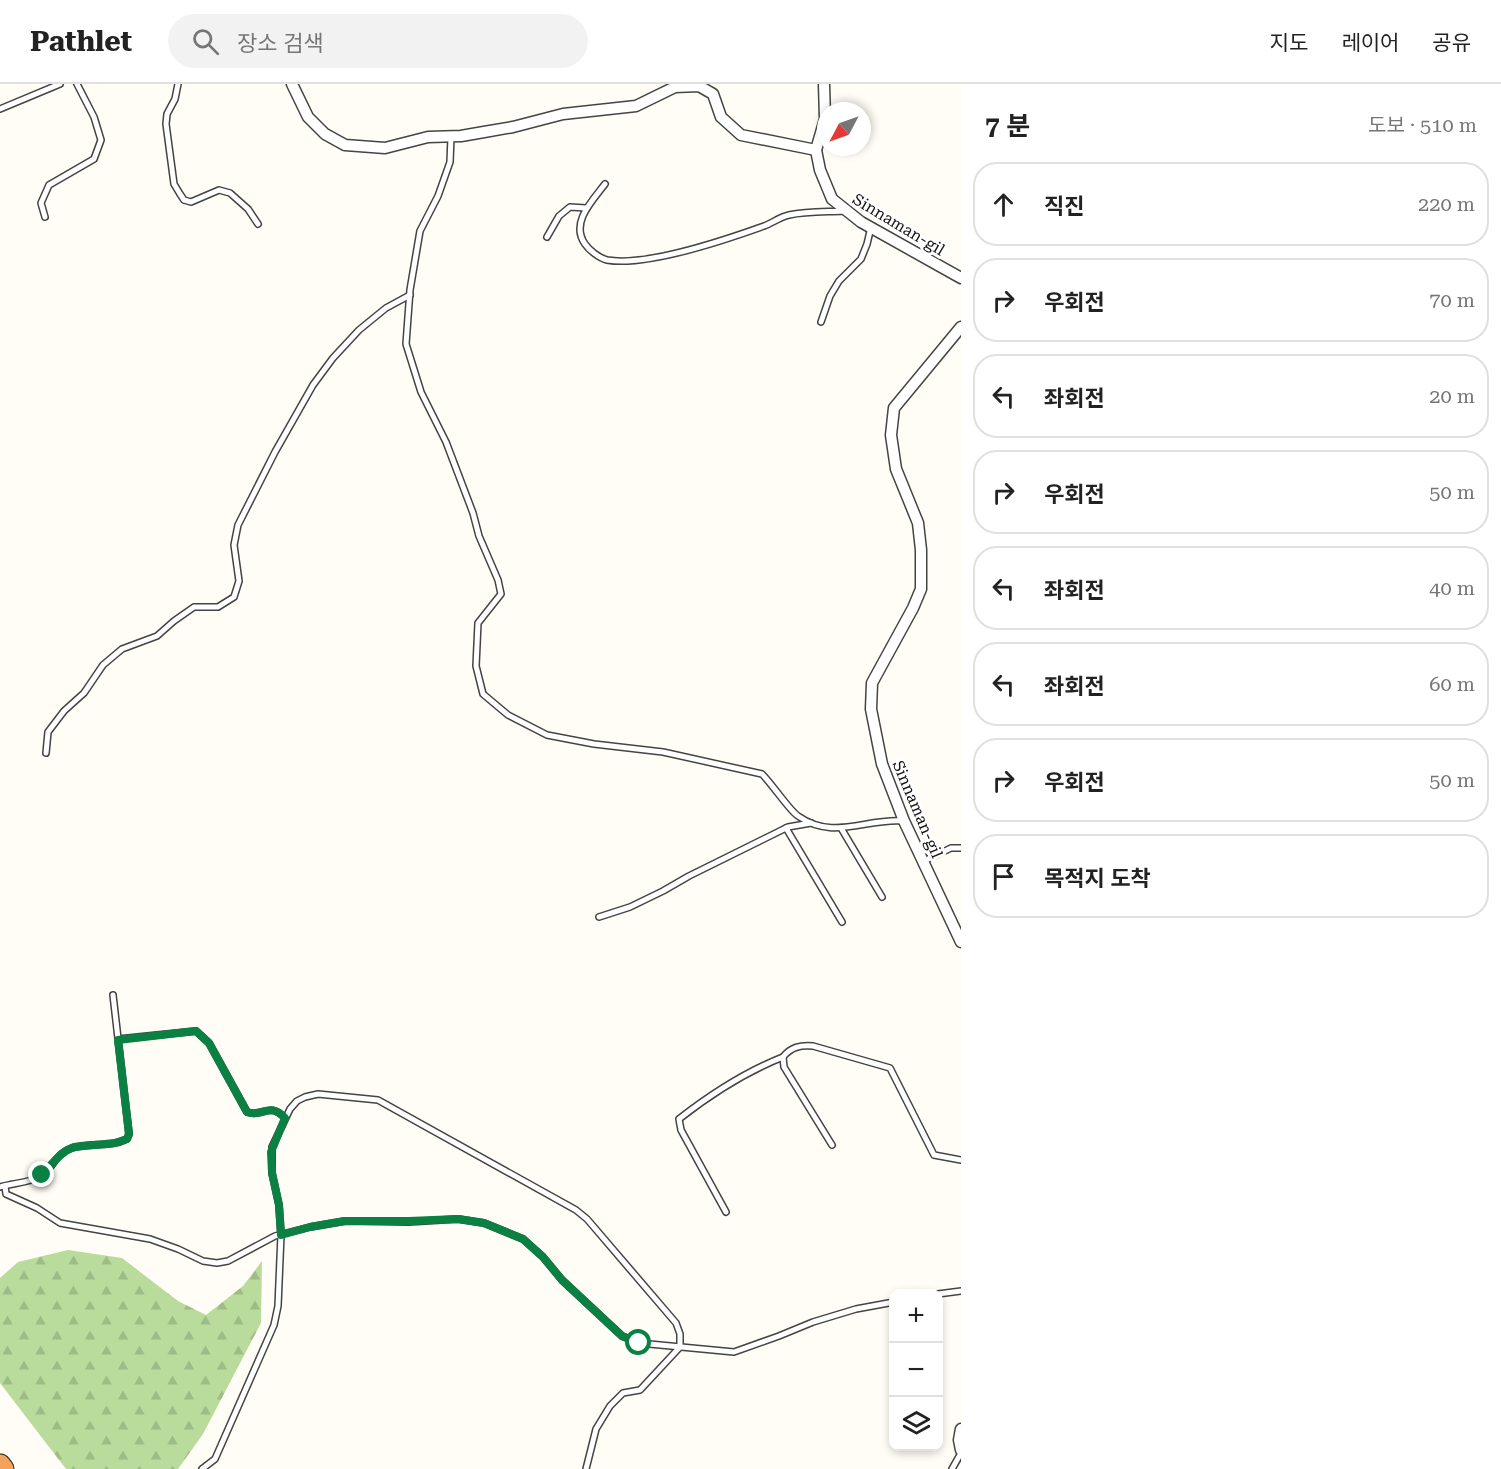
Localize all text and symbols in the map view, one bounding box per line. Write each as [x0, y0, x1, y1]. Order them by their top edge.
search box [168, 14, 588, 68]
text: Pathlet [30, 25, 132, 58]
icon: search [189, 25, 222, 58]
text: 장소 검색 [237, 31, 324, 56]
text: 지도 [1270, 31, 1308, 55]
text: 레이어 [1341, 31, 1399, 55]
text: 공유 [1432, 31, 1471, 55]
north arrow [817, 102, 871, 156]
text: 7 분 [985, 111, 1030, 141]
text: 도보 · 510 m [1368, 113, 1477, 137]
icon: ahead [987, 188, 1020, 221]
street label: Sinnaman-gil [849, 189, 948, 259]
text: 220 m [1418, 192, 1475, 216]
text: 직진 [1044, 194, 1084, 219]
icon: right [987, 284, 1020, 317]
text: 70 m [1429, 288, 1475, 312]
text: 우회전 [1044, 290, 1105, 315]
icon: left [987, 380, 1020, 413]
text: 20 m [1429, 384, 1475, 408]
text: 좌회전 [1044, 386, 1105, 411]
icon: right [987, 476, 1020, 509]
text: 50 m [1429, 480, 1475, 504]
text: 우회전 [1044, 482, 1105, 507]
icon: left [987, 572, 1020, 605]
text: 40 m [1429, 576, 1475, 600]
text: 좌회전 [1044, 578, 1105, 603]
icon: left [987, 668, 1020, 701]
text: 60 m [1429, 672, 1475, 696]
text: 좌회전 [1044, 674, 1105, 699]
street label: Sinnaman-gil [888, 758, 947, 861]
icon: right [987, 764, 1020, 797]
text: 50 m [1429, 768, 1475, 792]
text: 우회전 [1044, 770, 1105, 795]
icon: arrive [987, 860, 1020, 893]
text: 목적지 도착 [1044, 866, 1151, 891]
route end [28, 1161, 54, 1187]
map controls [889, 1289, 943, 1451]
button: + [889, 1289, 943, 1343]
route start [625, 1329, 651, 1355]
button: − [889, 1343, 943, 1397]
button: layers [889, 1397, 943, 1451]

